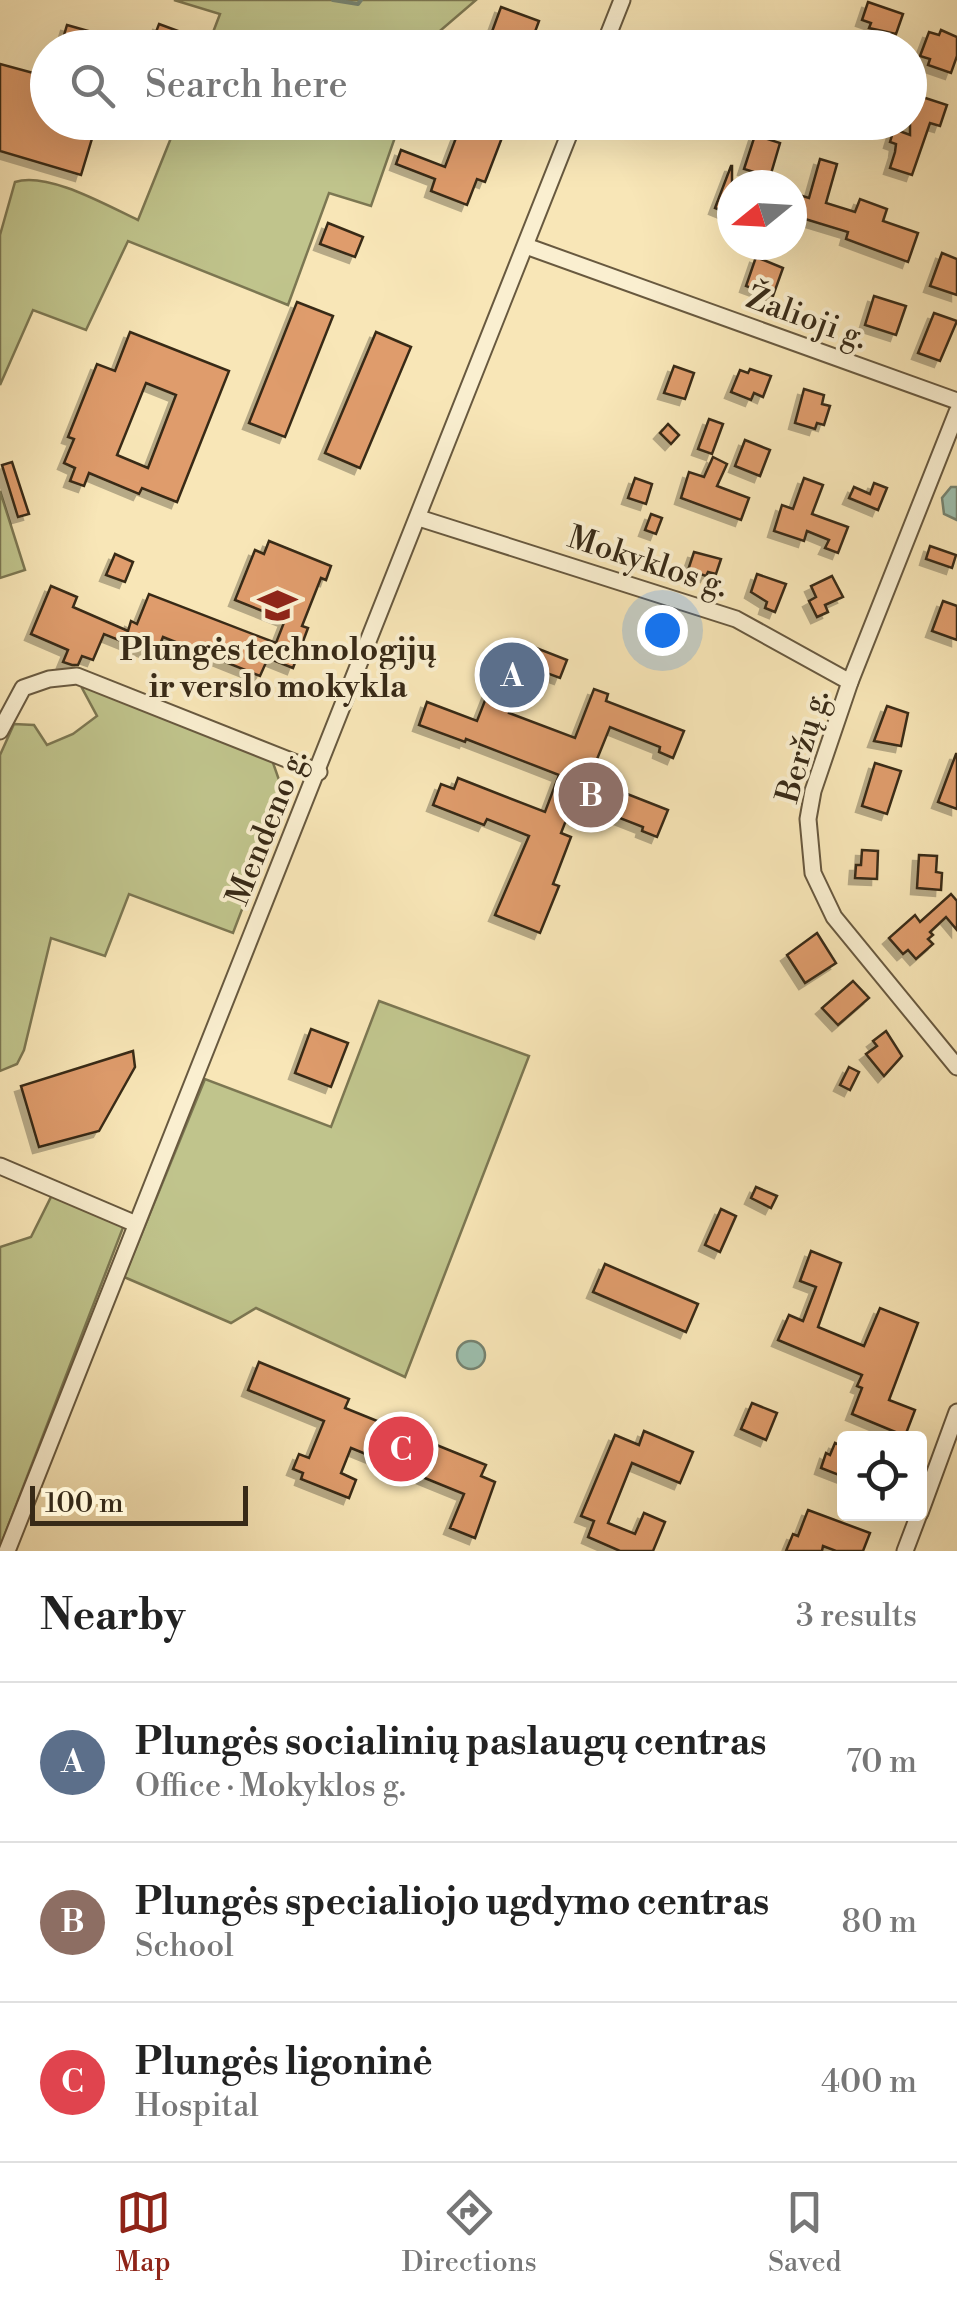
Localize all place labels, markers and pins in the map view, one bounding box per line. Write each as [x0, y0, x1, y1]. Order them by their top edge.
school or university icon: Plungės technologijų ir verslo mokykla [257, 584, 299, 626]
place label: Plungės technologijų ir verslo mokykla [120, 630, 437, 707]
pin: A [480, 638, 544, 712]
pin: B [558, 758, 624, 832]
pin: C [368, 1412, 434, 1486]

